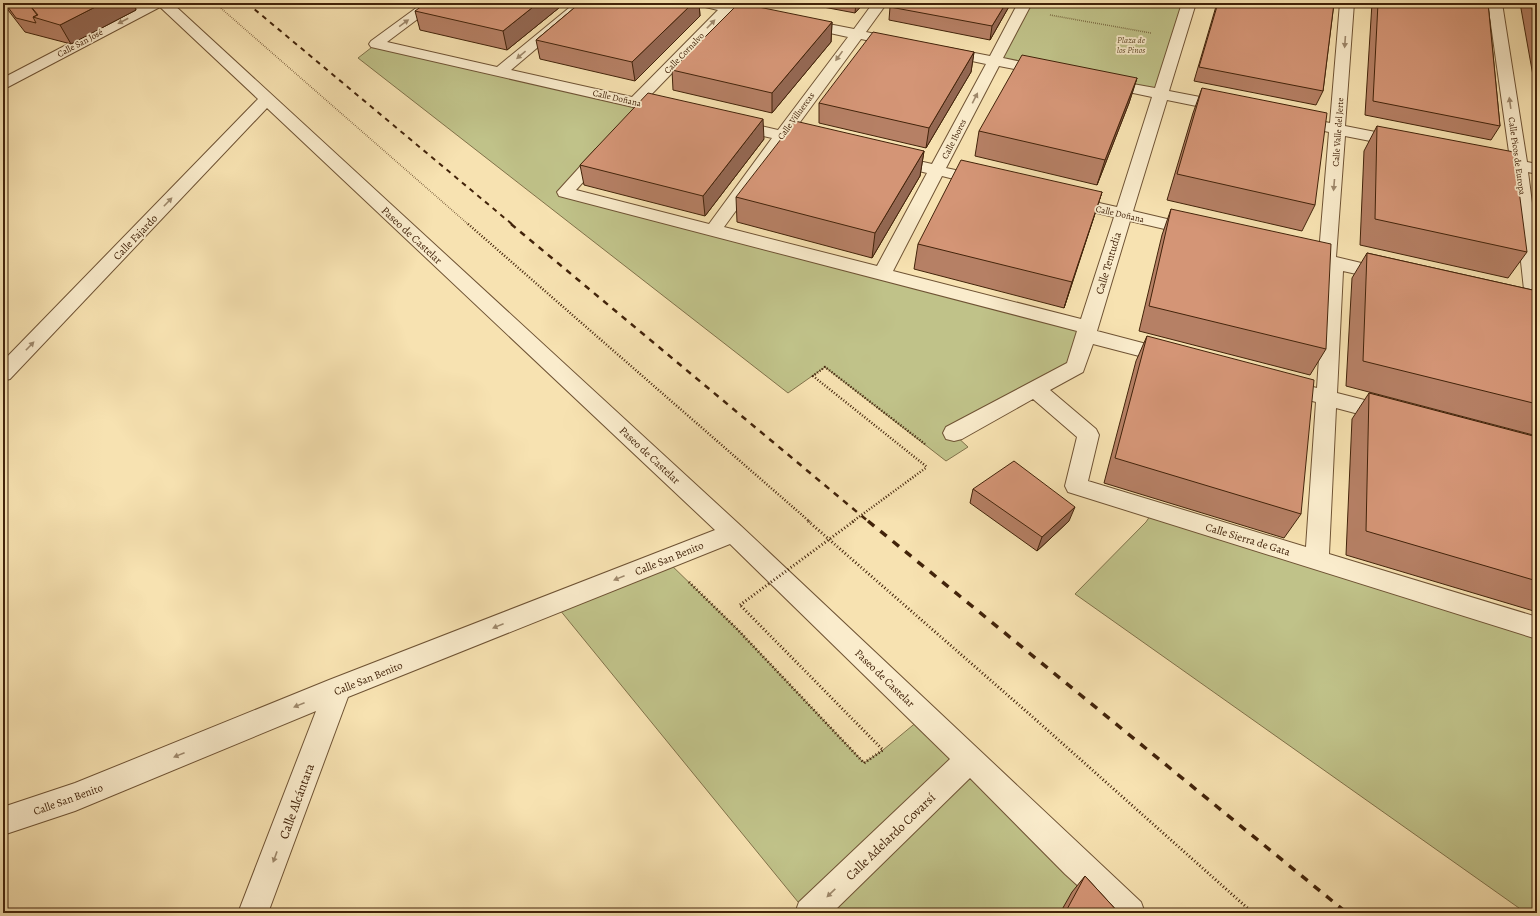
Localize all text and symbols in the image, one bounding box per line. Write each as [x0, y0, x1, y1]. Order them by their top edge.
one-way arrow [117, 18, 129, 24]
one-way arrow [399, 19, 409, 27]
one-way arrow [706, 19, 716, 29]
street label: Calle San José [55, 26, 105, 60]
street label: Calle Cornalvo [661, 29, 707, 76]
park label: Plaza de los Pinos [1117, 34, 1146, 56]
one-way arrow [1341, 36, 1348, 48]
one-way arrow [515, 51, 526, 60]
one-way arrow [835, 51, 843, 62]
street label: Calle Doñana [592, 87, 643, 110]
street label: Calle Villuercas [775, 90, 818, 142]
one-way arrow [972, 93, 978, 104]
street label: Calle Valle del Jerte [1330, 97, 1346, 167]
one-way arrow [1507, 97, 1513, 109]
street label: Calle Picos de Europa [1506, 116, 1529, 196]
street label: Calle Ibores [939, 117, 969, 161]
one-way arrow [1330, 179, 1337, 192]
one-way arrow [163, 197, 173, 207]
street label: Paseo de Castelar [378, 203, 445, 267]
street label: Calle Doñana [1095, 203, 1146, 226]
street label: Calle Fajardo [110, 211, 161, 263]
street label: Calle Tentudia [1092, 229, 1125, 296]
one-way arrow [25, 341, 35, 351]
street label: Paseo de Castelar [616, 423, 683, 487]
street label: Calle Sierra de Gata [1204, 519, 1293, 560]
street label: Calle San Benito [633, 538, 706, 579]
one-way arrow [612, 576, 624, 582]
one-way arrow [491, 624, 503, 630]
street label: Paseo de Castelar [851, 646, 918, 711]
street label: Calle San Benito [332, 658, 405, 699]
one-way arrow [292, 703, 304, 709]
one-way arrow [172, 752, 184, 758]
street label: Calle Alcántara [275, 761, 318, 841]
street label: Calle San Benito [31, 780, 106, 819]
street label: Calle Adelardo Covarsí [842, 789, 939, 884]
one-way arrow [272, 851, 278, 863]
one-way arrow [826, 888, 836, 898]

